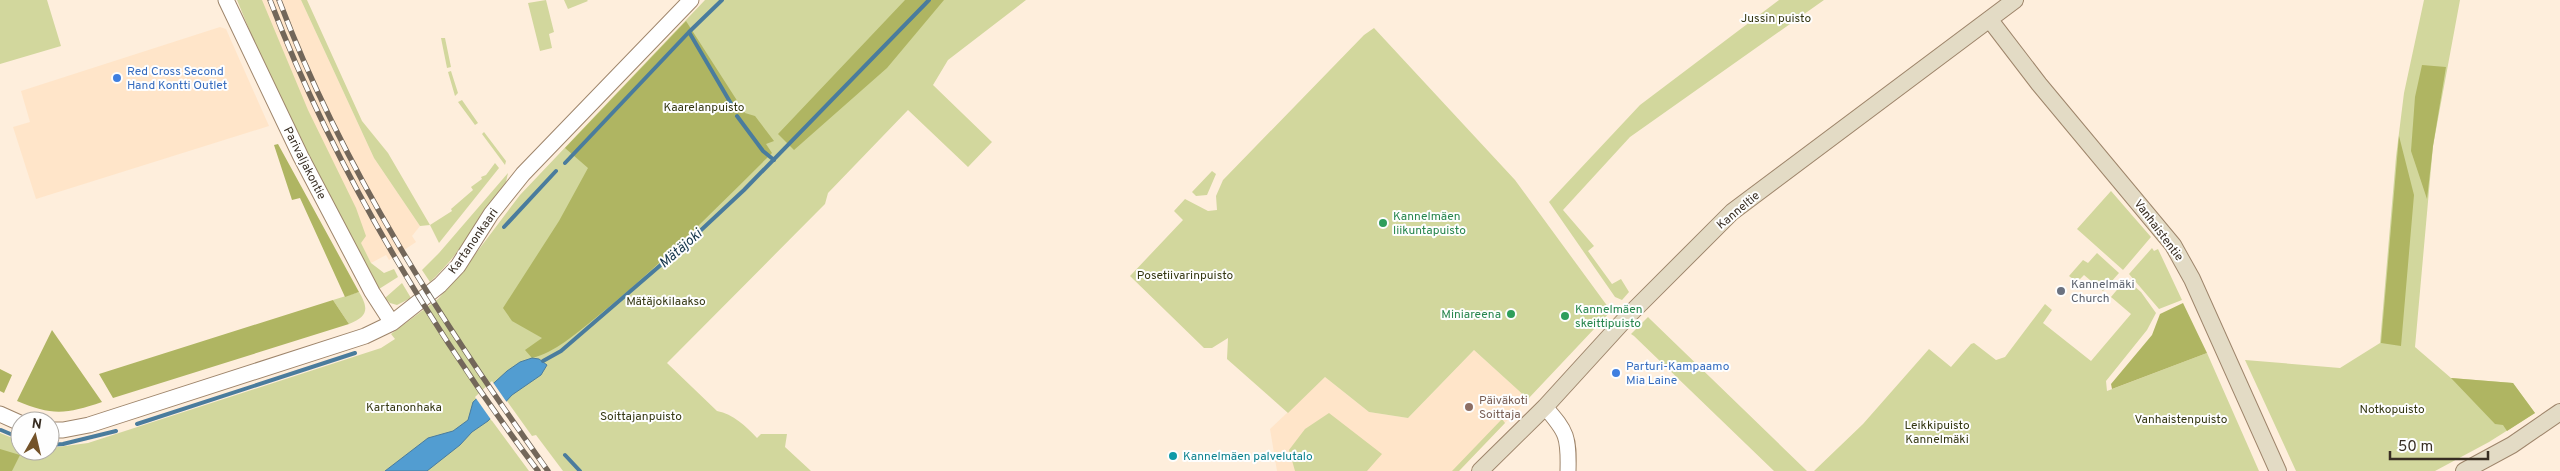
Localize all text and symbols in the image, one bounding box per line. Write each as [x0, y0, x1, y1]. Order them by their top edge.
park label: Jussin puisto [1741, 11, 1811, 27]
place label: Red Cross Second Hand Kontti Outlet [127, 64, 227, 94]
marker: Red Cross Second Hand Kontti Outlet [111, 72, 123, 84]
park label: Kaarelanpuisto [663, 100, 745, 116]
street label: Parivaljakontie [279, 124, 329, 203]
street label: Kanneltie [1714, 188, 1763, 233]
street label: Vanhaistentie [2130, 197, 2187, 265]
street label: Kartanonkaari [445, 206, 502, 278]
place label: Kannelmäen liikuntapuisto [1393, 209, 1466, 239]
marker: Kannelmäen liikuntapuisto [1377, 217, 1389, 229]
water label: Mätäjoki [656, 225, 707, 272]
park label: Posetiivarinpuisto [1137, 268, 1234, 284]
place label: Kannelmäki Church [2071, 277, 2135, 307]
marker: Kannelmäki Church [2055, 285, 2067, 297]
park label: Mätäjokilaakso [626, 294, 706, 310]
place label: Kannelmäen skeittipuisto [1575, 302, 1642, 332]
place label: Miniareena [1441, 307, 1501, 323]
marker: Miniareena [1505, 308, 1517, 320]
marker: Kannelmäen skeittipuisto [1559, 310, 1571, 322]
place label: Parturi-Kampaamo Mia Laine [1626, 359, 1730, 389]
marker: Parturi-Kampaamo Mia Laine [1610, 367, 1622, 379]
place label: Päiväkoti Soittaja [1479, 393, 1528, 423]
park label: Kartanonhaka [366, 400, 442, 416]
marker: Päiväkoti Soittaja [1463, 401, 1475, 413]
park label: Notkopuisto [2359, 402, 2425, 418]
park label: Soittajanpuisto [600, 409, 682, 425]
north arrow [10, 411, 60, 461]
park label: Vanhaistenpuisto [2134, 412, 2228, 428]
text: N [30, 415, 43, 434]
park label: Leikkipuisto Kannelmäki [1904, 418, 1970, 448]
scale bar [2390, 428, 2488, 460]
text: 50 m [2398, 438, 2433, 457]
place label: Kannelmäen palvelutalo [1183, 449, 1313, 465]
marker: Kannelmäen palvelutalo [1167, 450, 1179, 462]

